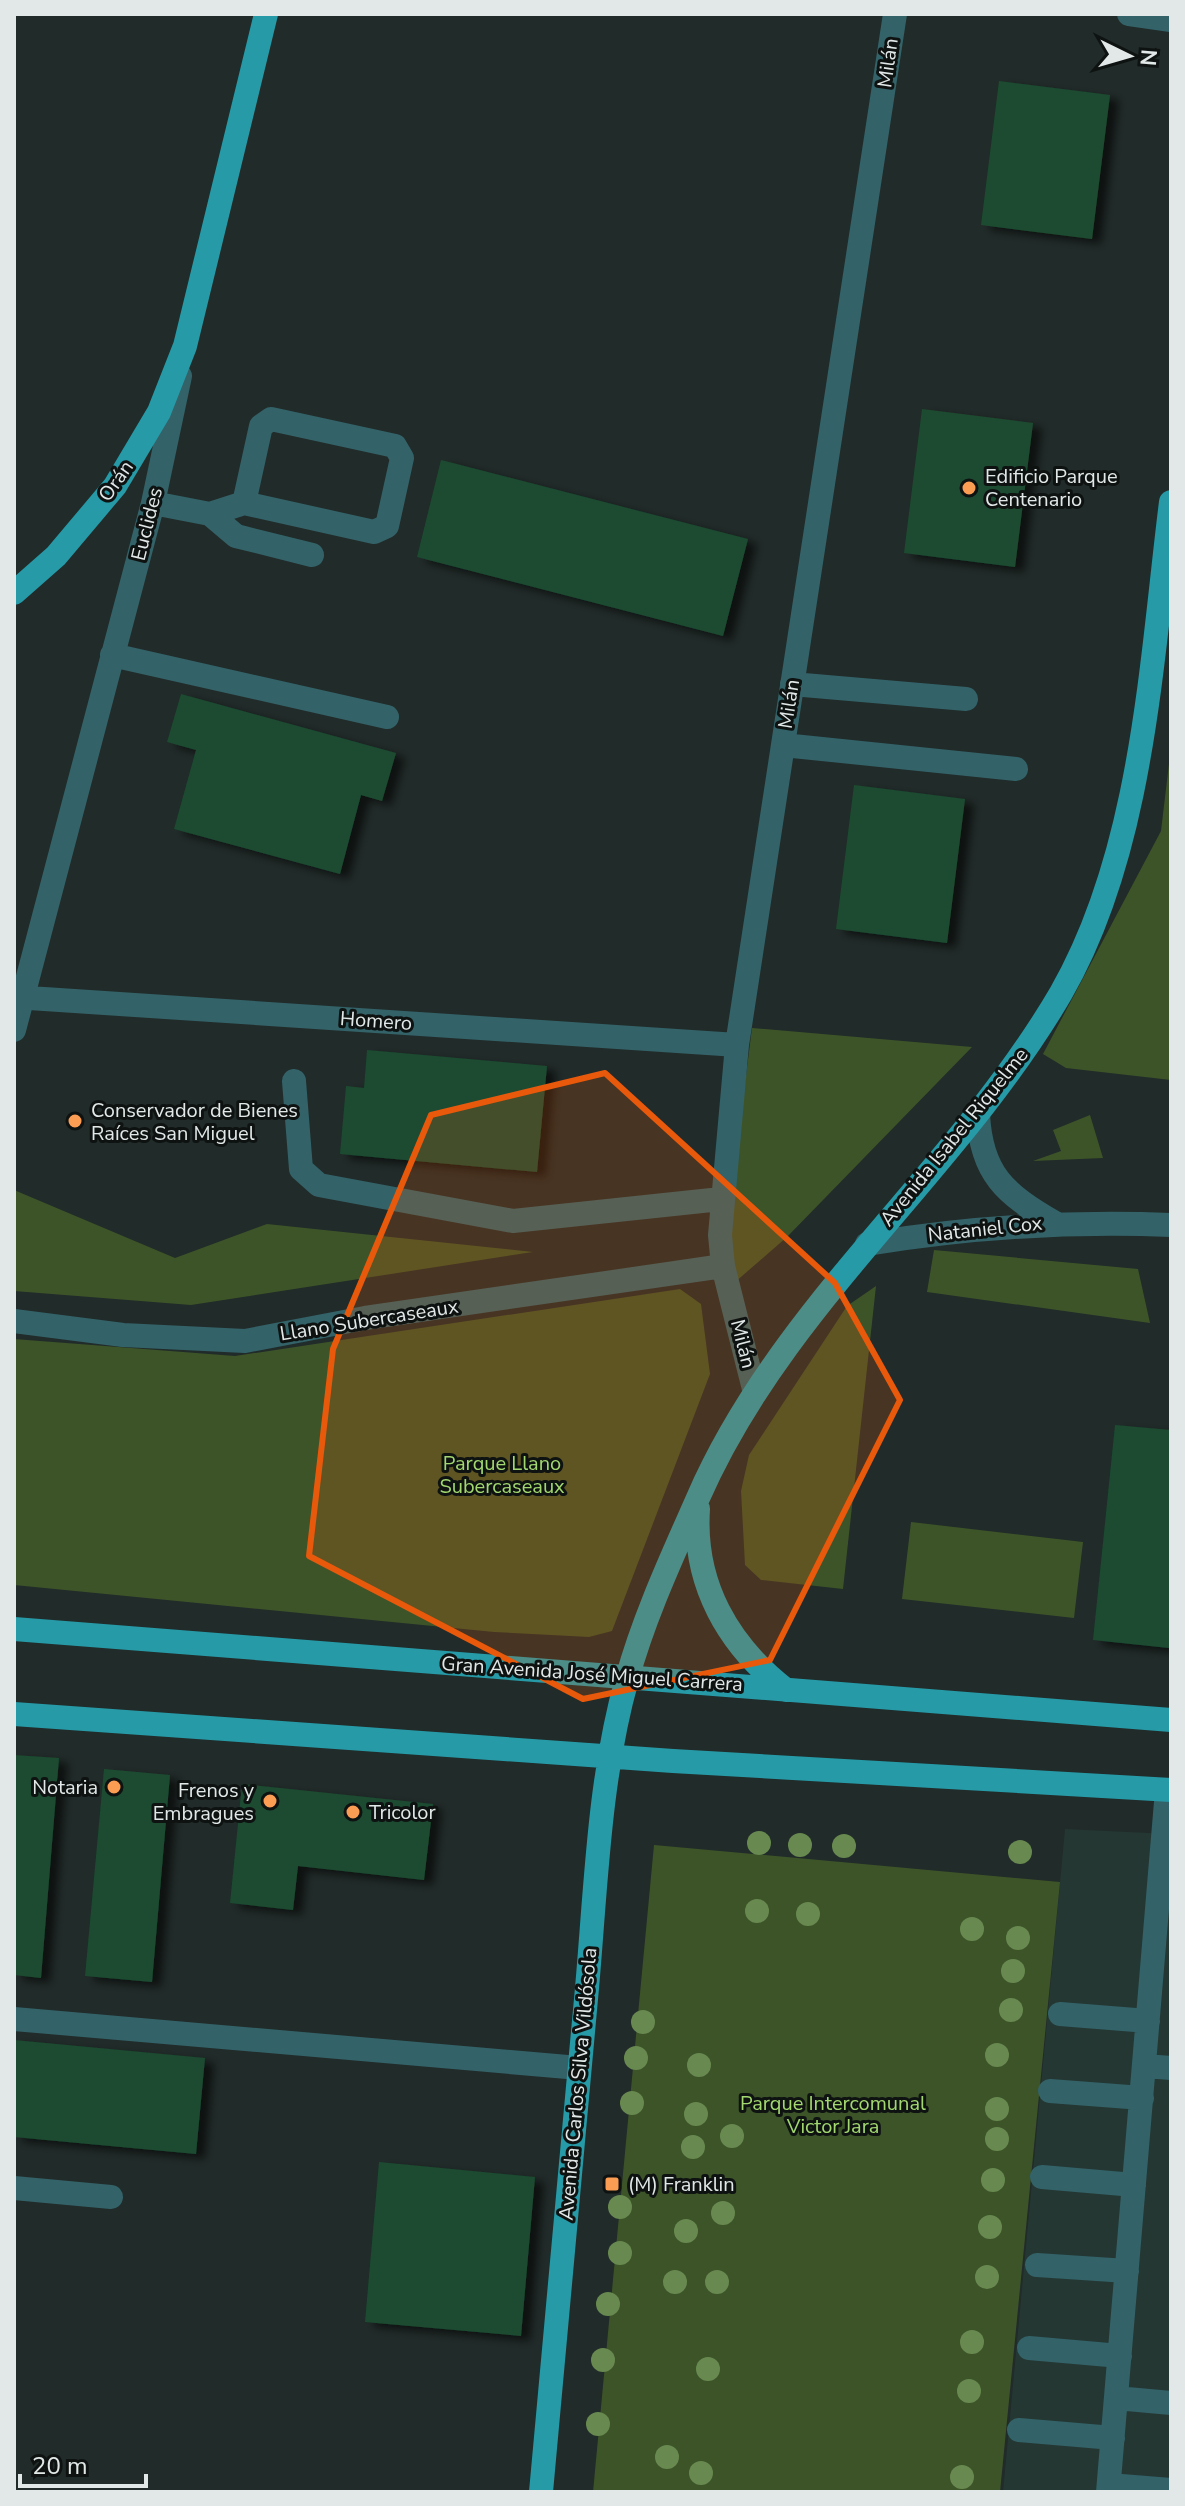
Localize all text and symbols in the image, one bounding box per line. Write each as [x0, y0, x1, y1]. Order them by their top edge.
north arrow [1089, 16, 1169, 96]
street label: Milán [871, 37, 905, 89]
text: N [1132, 48, 1164, 67]
street label: Orán [92, 455, 140, 507]
place label: Edificio Parque Centenario [985, 463, 1118, 513]
marker: Edificio Parque Centenario [960, 479, 978, 497]
street label: Euclides [125, 485, 169, 563]
street label: Milán [772, 677, 806, 731]
street label: Homero [339, 1005, 413, 1037]
street label: Avenida Isabel Riquelme [874, 1042, 1034, 1232]
place label: Conservador de Bienes Raíces San Miguel [91, 1097, 298, 1147]
marker: Conservador de Bienes Raíces San Miguel [66, 1112, 84, 1130]
street label: Nataniel Cox [926, 1210, 1044, 1248]
street label: Llano Subercaseaux [278, 1292, 461, 1347]
street label: Milán [724, 1317, 762, 1371]
park label: Parque Llano Subercaseaux [439, 1450, 565, 1500]
street label: Gran Avenida José Miguel Carrera [440, 1650, 744, 1698]
place label: Notaria [32, 1774, 98, 1801]
place label: Frenos y Embragues [153, 1777, 255, 1827]
marker: Notaria [105, 1778, 123, 1796]
marker: Frenos y Embragues [261, 1792, 279, 1810]
place label: Tricolor [369, 1799, 436, 1826]
marker: Tricolor [344, 1803, 362, 1821]
street label: Avenida Carlos Silva Vildósola [553, 1947, 603, 2221]
park label: Parque Intercomunal Victor Jara [740, 2090, 926, 2140]
place label: (M) Franklin [628, 2171, 735, 2198]
marker: (M) Franklin [603, 2175, 621, 2193]
scale bar [20, 2438, 146, 2488]
text: 20 m [32, 2450, 88, 2482]

